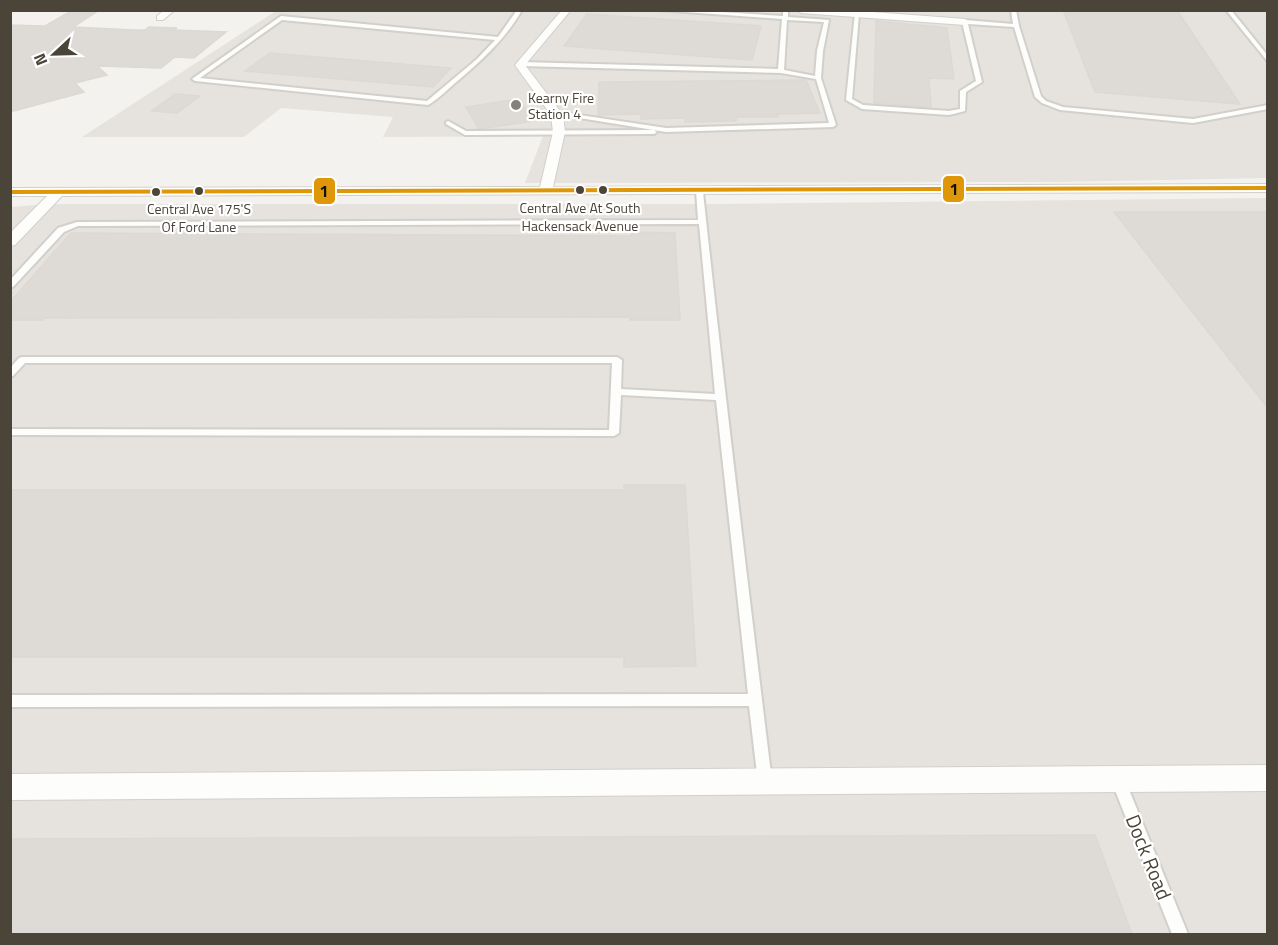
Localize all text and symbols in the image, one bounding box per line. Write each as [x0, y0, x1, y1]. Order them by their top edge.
north arrow [24, 24, 84, 84]
text: N [27, 50, 53, 69]
place label: Kearny Fire Station 4 [528, 87, 594, 124]
marker: Kearny Fire Station 4 [509, 98, 523, 112]
line badge: 1 [942, 175, 965, 203]
line badge: 1 [313, 177, 336, 205]
text: 1 [950, 177, 958, 201]
text: 1 [320, 179, 328, 203]
marker: Central Ave At South Hackensack Avenue [574, 184, 586, 196]
unlabelled marker [597, 184, 609, 196]
marker: Central Ave 175'S Of Ford Lane [193, 185, 205, 197]
unlabelled marker [150, 186, 162, 198]
place label: Central Ave At South Hackensack Avenue [520, 197, 640, 236]
place label: Central Ave 175'S Of Ford Lane [147, 198, 251, 237]
street label: Dock Road [1118, 810, 1180, 904]

